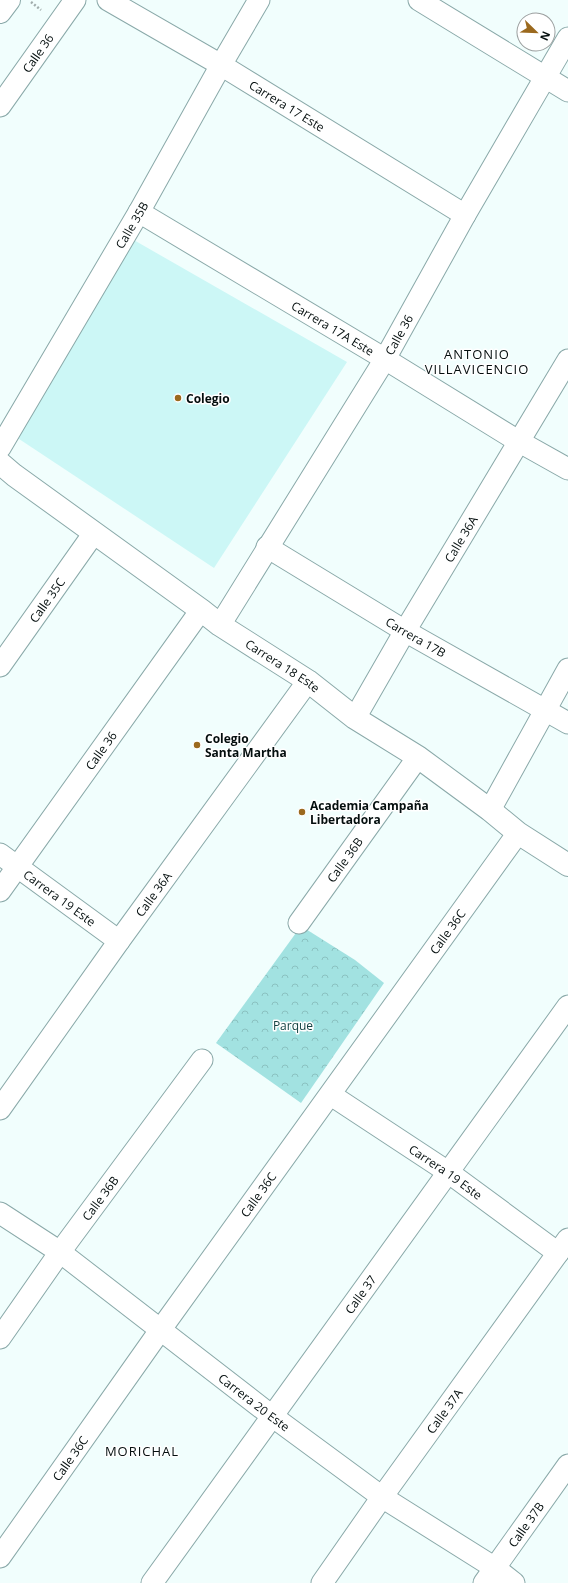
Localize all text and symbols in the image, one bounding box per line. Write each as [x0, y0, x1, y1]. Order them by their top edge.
north arrow [516, 12, 556, 52]
text: N [537, 29, 554, 43]
street label: Calle 36 [18, 30, 57, 76]
street label: Carrera 17 Este [246, 76, 328, 135]
street label: Calle 35B [111, 198, 152, 251]
street label: Carrera 17A Este [289, 297, 378, 359]
street label: Calle 36 [380, 311, 417, 358]
district label: ANTONIO VILLAVICENCIO [425, 345, 529, 378]
place label: Colegio [186, 390, 230, 407]
marker: Colegio [173, 393, 183, 403]
street label: Calle 36A [440, 512, 481, 565]
street label: Calle 35C [25, 574, 69, 626]
street label: Carrera 17B [383, 613, 449, 661]
street label: Carrera 18 Este [242, 635, 324, 696]
street label: Calle 36 [81, 727, 120, 773]
place label: Colegio Santa Martha [205, 730, 287, 761]
marker: Colegio Santa Martha [192, 740, 202, 750]
place label: Academia Campaña Libertadora [310, 797, 429, 828]
marker: Academia Campaña Libertadora [297, 807, 307, 817]
street label: Calle 36B [322, 833, 367, 886]
street label: Carrera 19 Este [20, 865, 100, 930]
street label: Calle 36A [131, 868, 175, 920]
street label: Calle 36C [425, 905, 469, 957]
park label: Parque [273, 1017, 313, 1034]
street label: Carrera 19 Este [406, 1140, 486, 1203]
street label: Calle 36C [236, 1168, 280, 1220]
street label: Calle 36B [78, 1172, 122, 1224]
street label: Calle 37 [340, 1271, 380, 1317]
street label: Carrera 20 Este [215, 1369, 294, 1435]
street label: Calle 37A [422, 1385, 466, 1437]
street label: Calle 36C [48, 1432, 92, 1484]
district label: MORICHAL [105, 1442, 179, 1460]
street label: Calle 37B [504, 1498, 548, 1550]

